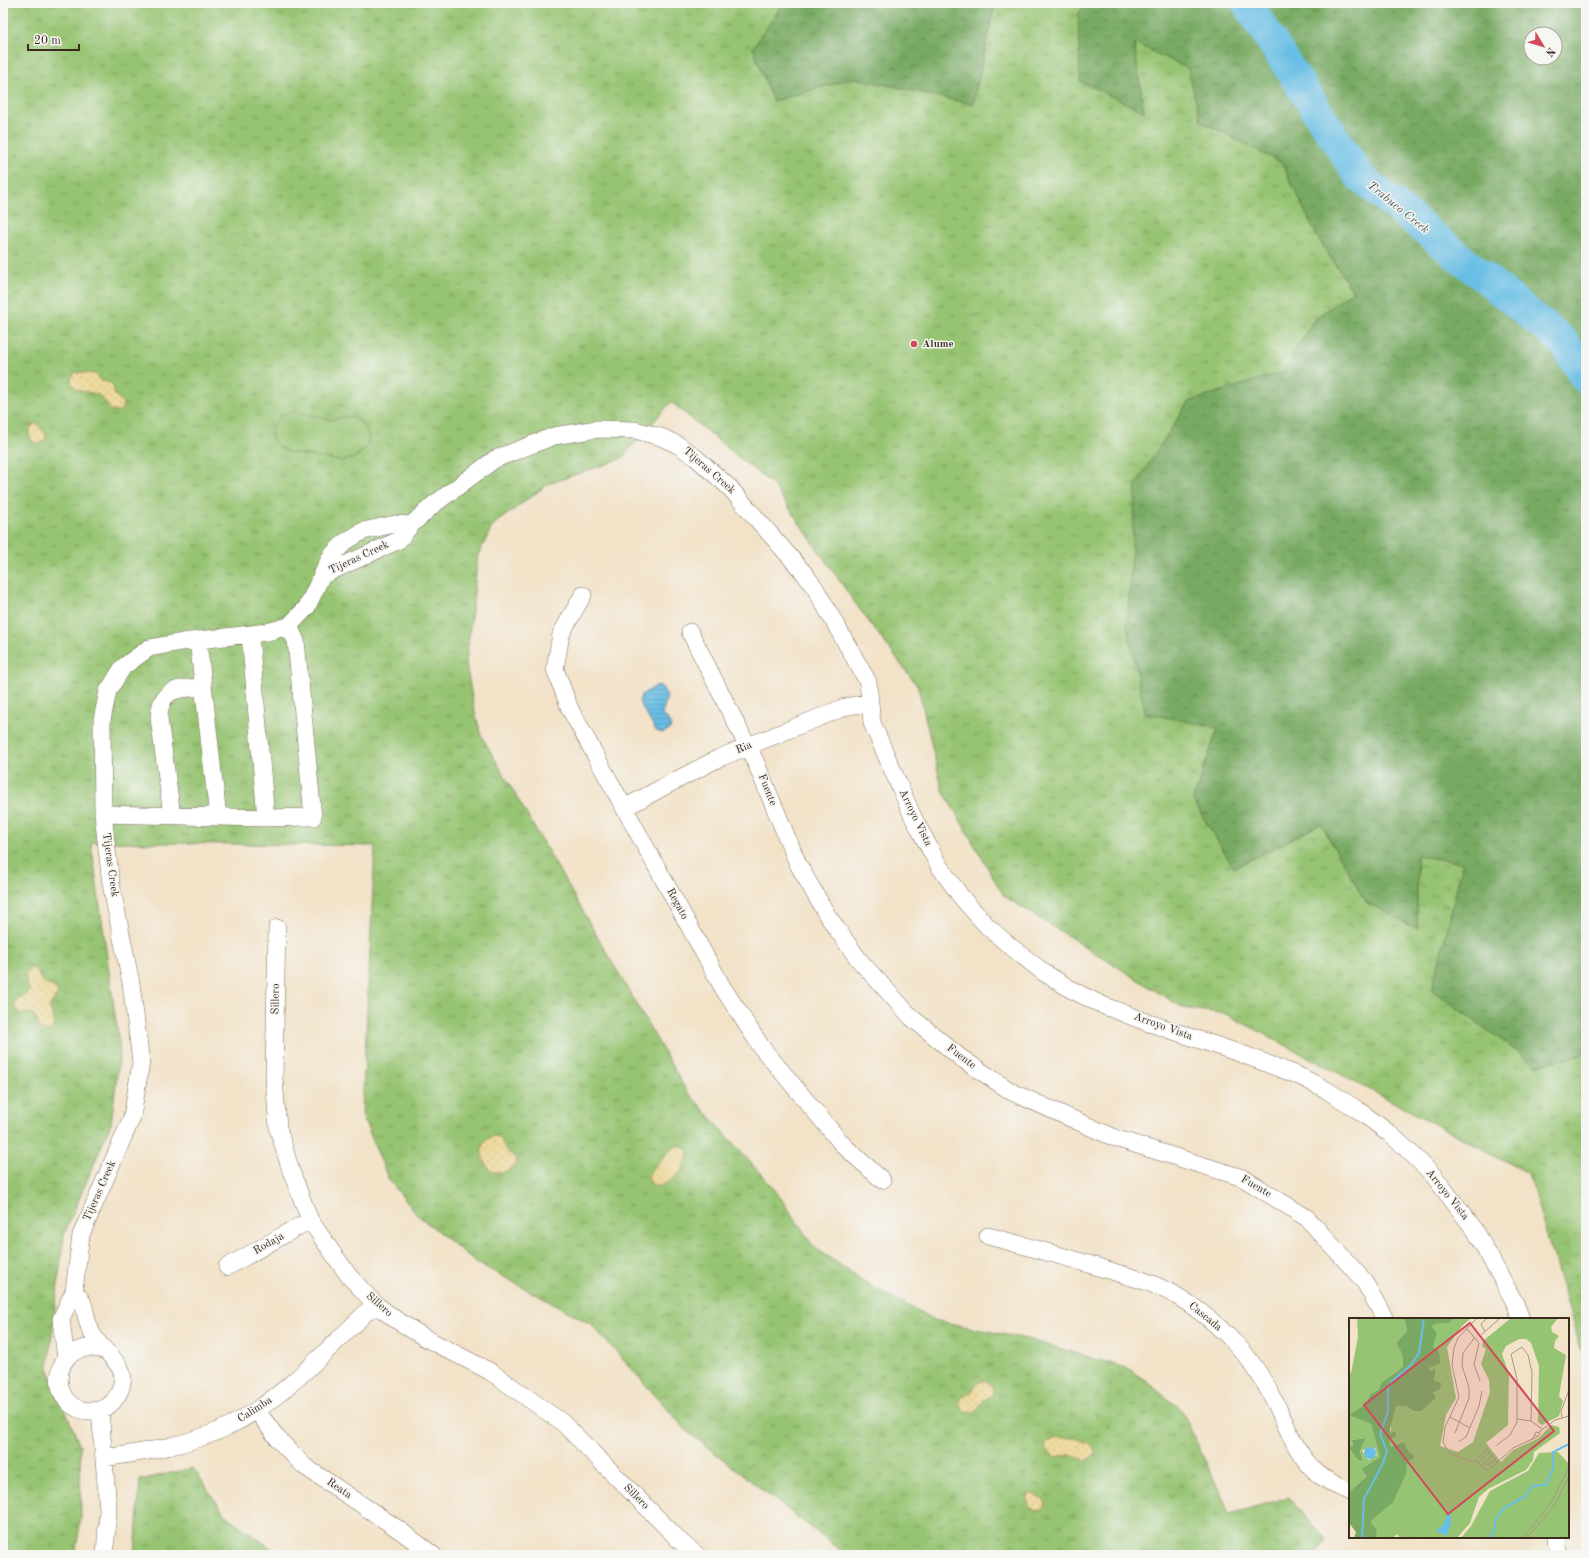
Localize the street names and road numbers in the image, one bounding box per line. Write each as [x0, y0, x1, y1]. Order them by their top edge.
street label: Tijeras Creek [681, 446, 737, 497]
street label: Tijeras Creek [327, 539, 391, 577]
street label: Ria [734, 740, 754, 756]
street label: Fuente [756, 773, 778, 807]
street label: Arroyo Vista [897, 788, 934, 849]
street label: Tijeras Creek [100, 832, 120, 898]
street label: Regato [664, 887, 690, 921]
street label: Sillero [270, 984, 282, 1014]
street label: Arroyo Vista [1132, 1011, 1194, 1043]
street label: Fuente [944, 1043, 978, 1071]
street label: Tijeras Creek [82, 1159, 118, 1223]
street label: Arroyo Vista [1423, 1168, 1471, 1223]
street label: Fuente [1239, 1174, 1273, 1200]
street label: Rodaja [252, 1231, 287, 1257]
street label: Sillero [364, 1291, 394, 1319]
street label: Cascada [1186, 1300, 1224, 1334]
street label: Calimba [236, 1395, 275, 1425]
street label: Reata [324, 1477, 354, 1502]
street label: Sillero [621, 1482, 651, 1512]

